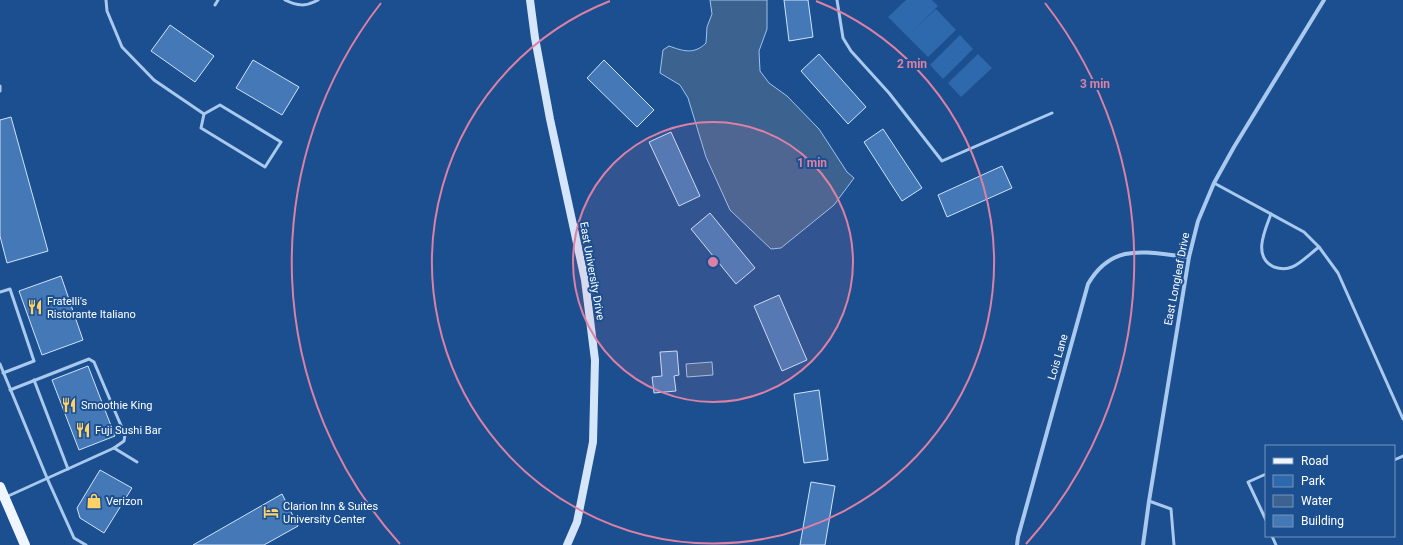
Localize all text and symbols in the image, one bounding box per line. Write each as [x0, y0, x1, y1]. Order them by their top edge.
text: 2 min [897, 57, 927, 71]
text: 3 min [1080, 77, 1110, 91]
text: 1 min [797, 156, 827, 170]
street label: East University Drive [577, 221, 607, 321]
street label: East Longleaf Drive [1162, 231, 1192, 327]
centre of rings [706, 255, 720, 269]
place label: Fratelli's Ristorante Italiano [47, 295, 136, 321]
restaurant icon: Fratelli's Ristorante Italiano [26, 298, 44, 316]
street label: Lois Lane [1045, 332, 1071, 381]
restaurant icon: Smoothie King [60, 396, 78, 414]
place label: Smoothie King [81, 399, 152, 412]
restaurant icon: Fuji Sushi Bar [74, 421, 92, 439]
place label: Fuji Sushi Bar [95, 424, 162, 437]
legend [1265, 445, 1395, 537]
text: Road [1301, 454, 1329, 468]
text: Park [1301, 474, 1326, 488]
shop icon: Verizon [85, 492, 103, 510]
text: Water [1301, 494, 1332, 508]
place label: Verizon [106, 495, 143, 508]
place label: Clarion Inn & Suites University Center [283, 500, 378, 526]
hotel icon: Clarion Inn & Suites University Center [262, 503, 280, 521]
text: Building [1301, 514, 1344, 528]

